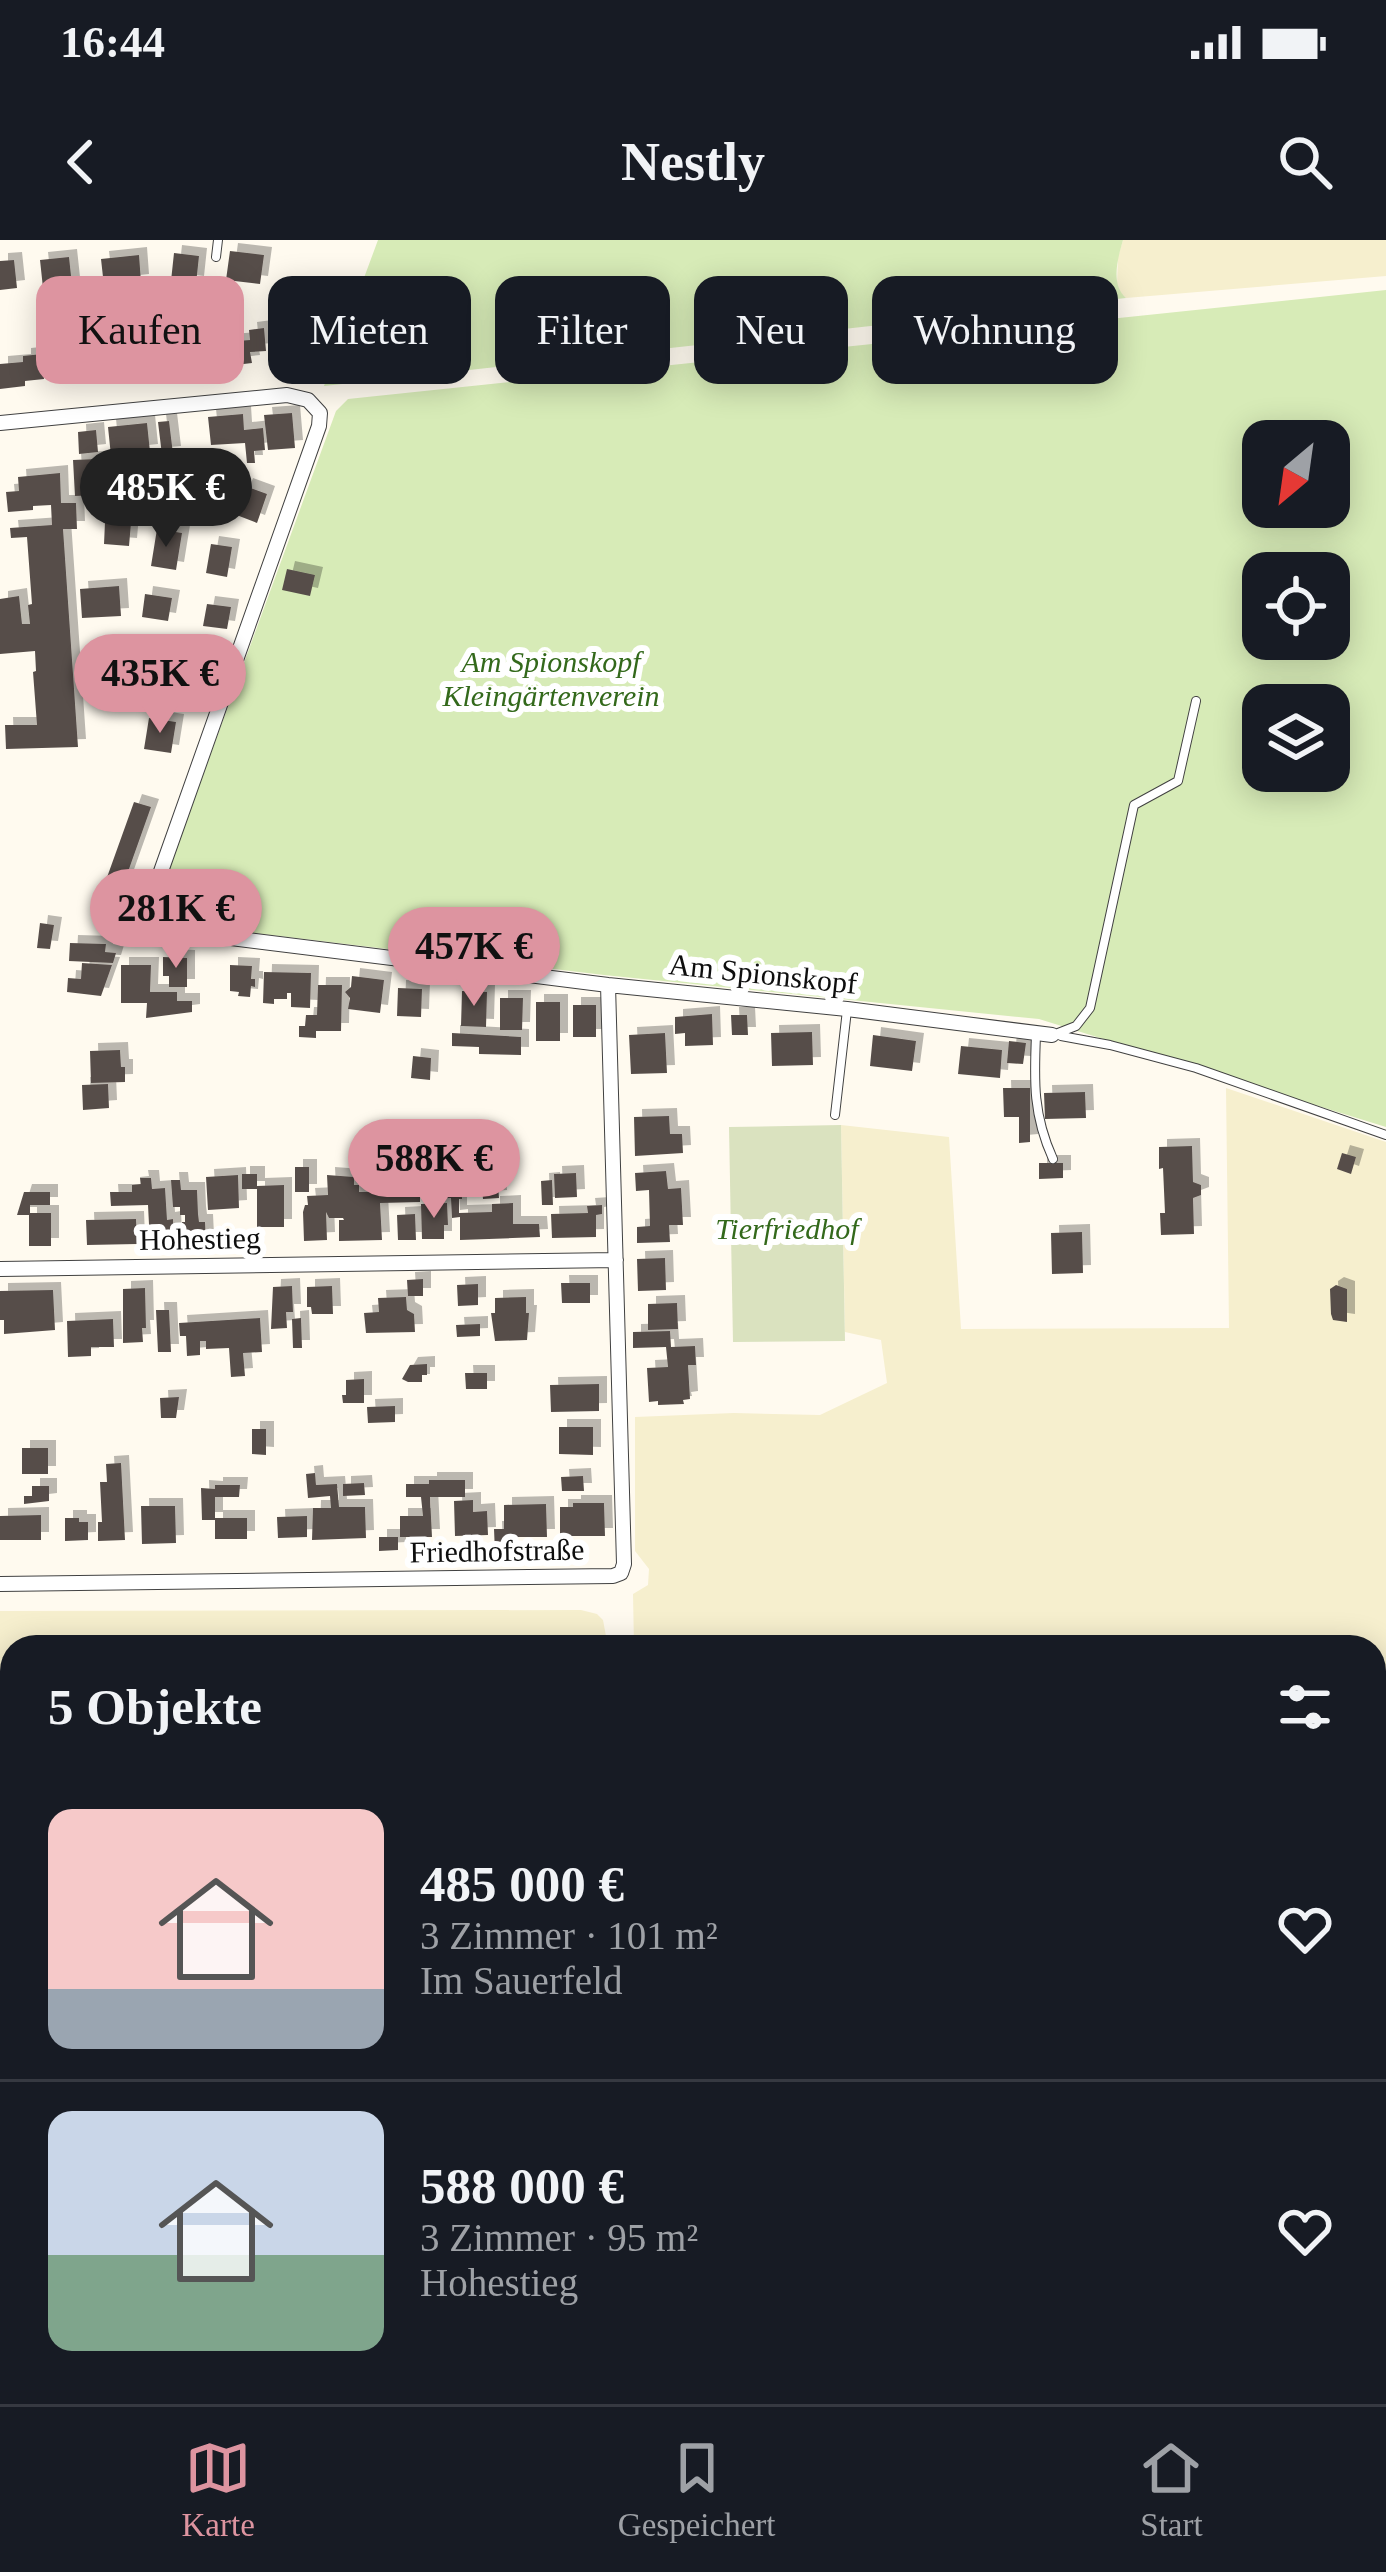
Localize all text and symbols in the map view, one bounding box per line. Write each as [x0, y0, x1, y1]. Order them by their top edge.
text: 16:44 [60, 17, 165, 67]
icon: back [48, 129, 114, 195]
icon: search [1272, 129, 1338, 195]
text: Nestly [621, 132, 765, 192]
chip: Kaufen [36, 276, 244, 384]
chip: Mieten [268, 276, 471, 384]
chip: Filter [495, 276, 670, 384]
chip: Neu [694, 276, 848, 384]
chip: Wohnung [872, 276, 1118, 384]
north arrow [1242, 420, 1350, 528]
map controls [1242, 420, 1350, 792]
pin: 485K € [68, 448, 264, 550]
text: 485K € [107, 465, 225, 508]
button: locate [1242, 552, 1350, 660]
pin: 435K € [62, 634, 258, 736]
park label: Am Spionskopf Kleingärtenverein [441, 645, 660, 712]
text: 435K € [101, 651, 219, 694]
button: layers [1242, 684, 1350, 792]
pin: 281K € [78, 869, 274, 971]
text: 281K € [117, 886, 235, 929]
pin: 457K € [376, 907, 572, 1009]
text: 457K € [415, 924, 533, 967]
street label: Am Spionskopf [667, 947, 859, 1000]
pin: 588K € [336, 1119, 532, 1221]
text: 588K € [375, 1136, 493, 1179]
park label: Tierfriedhof [715, 1212, 862, 1245]
street label: Hohestieg [139, 1221, 261, 1256]
street label: Friedhofstraße [409, 1532, 585, 1569]
icon: filters [1272, 1674, 1338, 1740]
text: 5 Objekte [48, 1679, 262, 1735]
text: 485 000 € [420, 1856, 624, 1912]
icon: home [144, 1857, 288, 2001]
icon: heart [1272, 1896, 1338, 1962]
text: 3 Zimmer · 101 m² [420, 1914, 718, 1957]
text: Im Sauerfeld [420, 1959, 623, 2002]
text: 588 000 € [420, 2158, 624, 2214]
icon: home [144, 2159, 288, 2303]
icon: heart [1272, 2198, 1338, 2264]
text: 3 Zimmer · 95 m² [420, 2216, 698, 2259]
text: Hohestieg [420, 2261, 578, 2304]
tab: Karte [182, 2435, 255, 2544]
tab: Gespeichert [618, 2435, 775, 2544]
tab: Start [1138, 2435, 1204, 2544]

